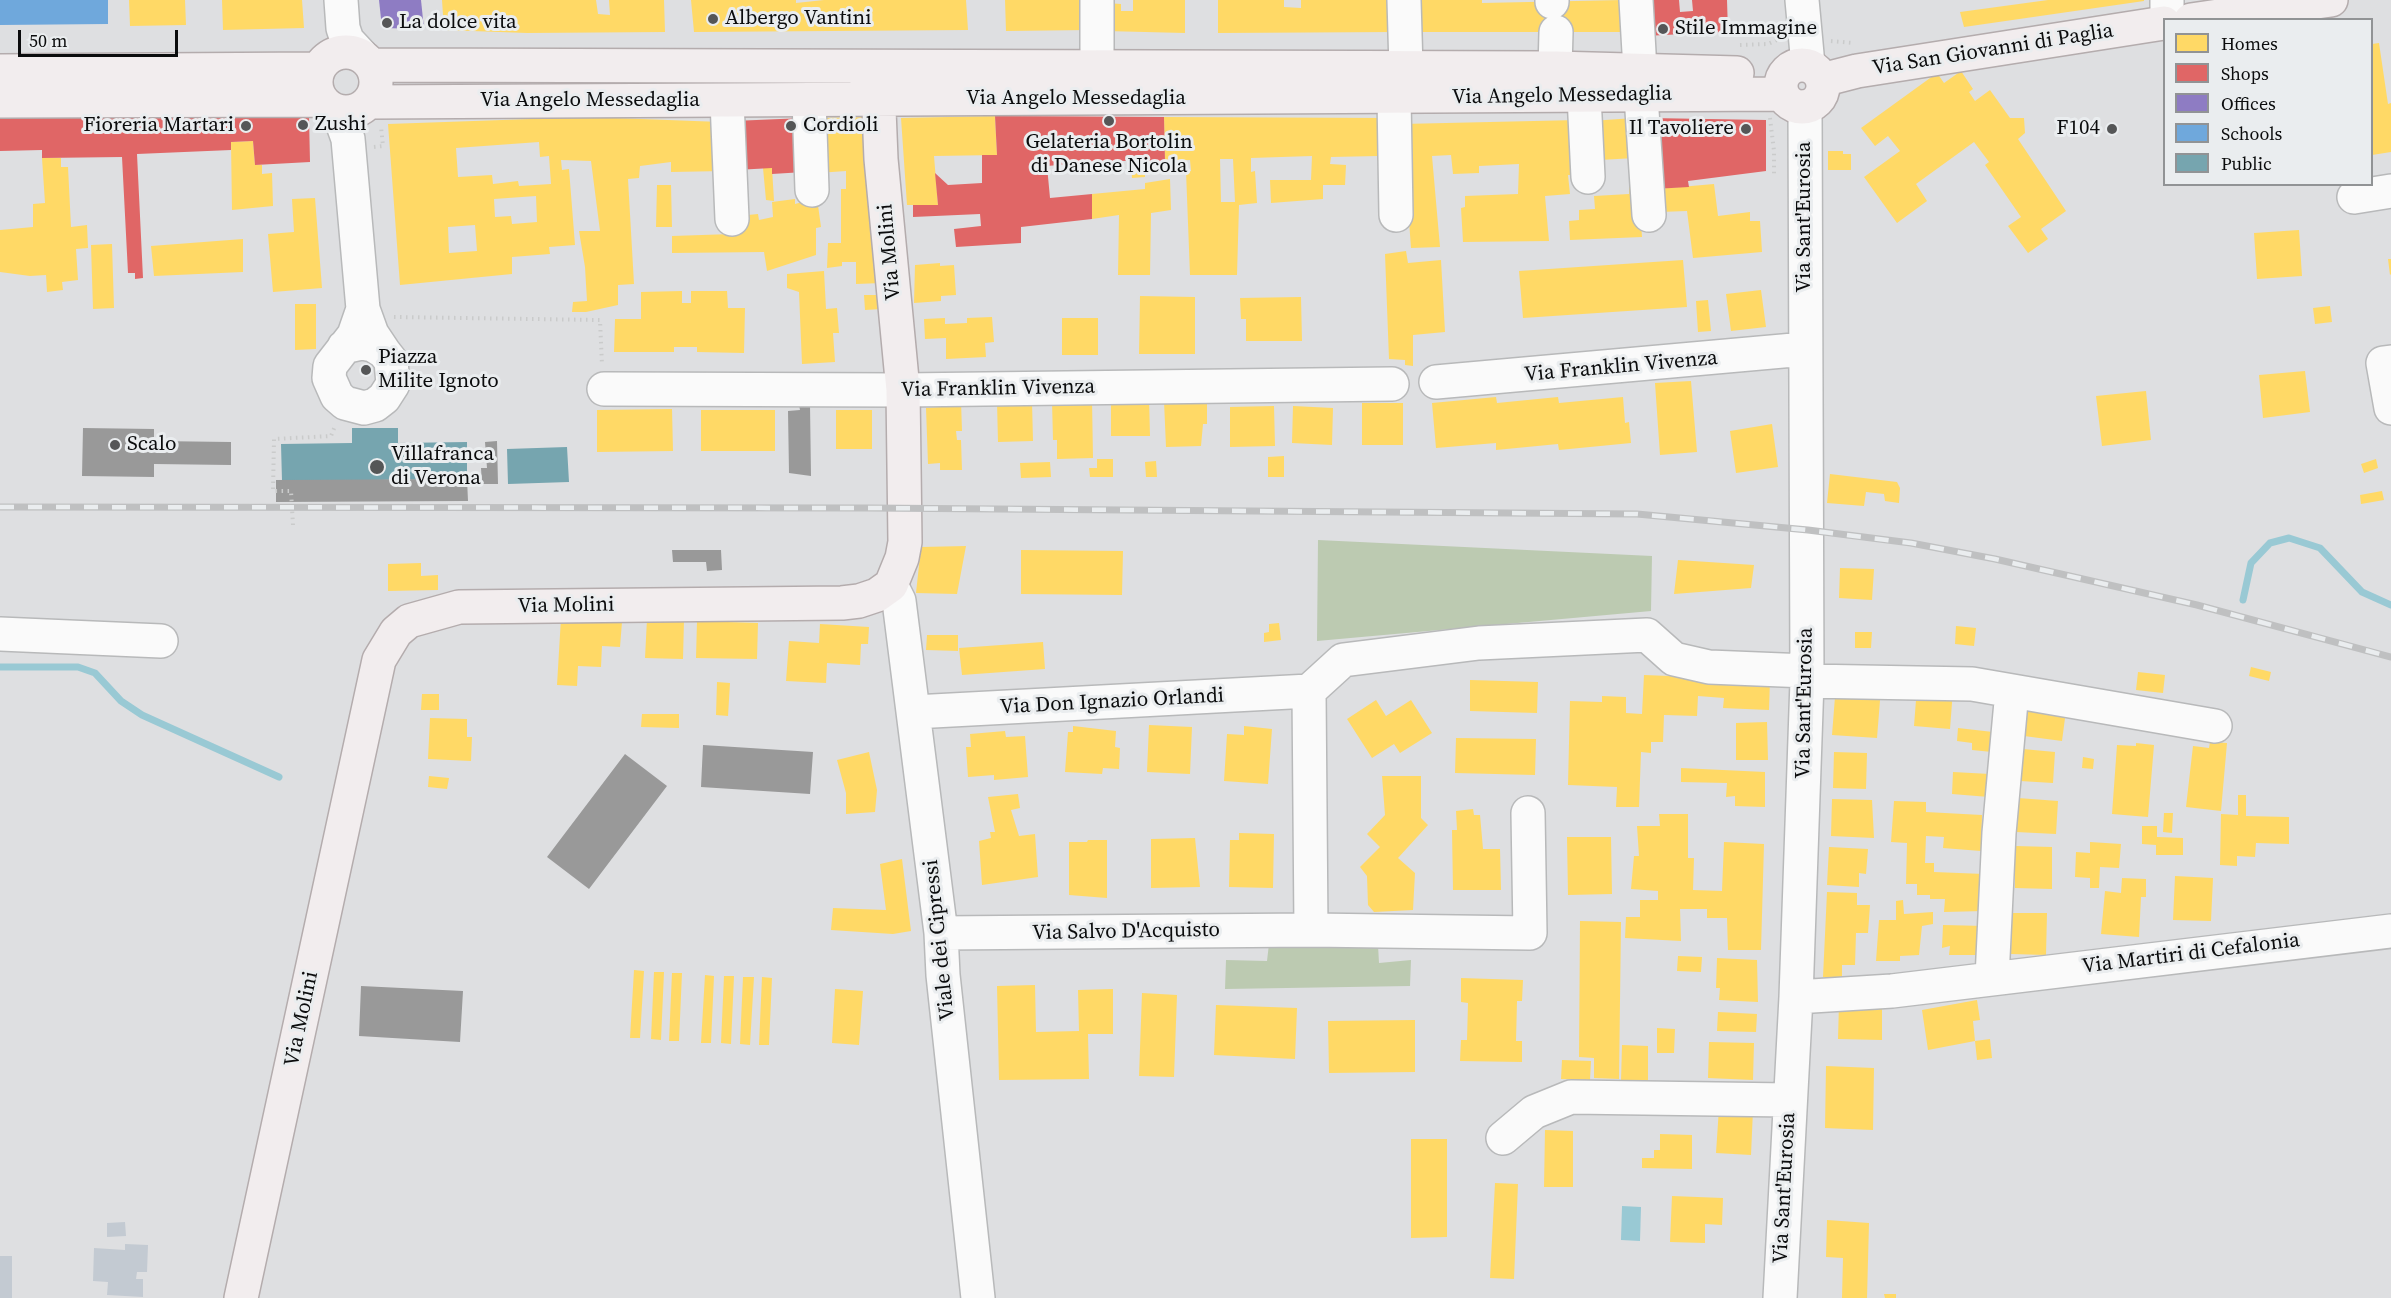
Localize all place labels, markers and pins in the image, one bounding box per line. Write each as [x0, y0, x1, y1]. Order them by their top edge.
place label: Albergo Vantini [725, 6, 872, 32]
place label: La dolce vita [399, 10, 517, 36]
marker: Albergo Vantini [706, 12, 720, 26]
marker: La dolce vita [380, 16, 394, 30]
place label: Stile Immagine [1675, 16, 1817, 42]
marker: Stile Immagine [1656, 22, 1670, 36]
place label: Zushi [315, 112, 366, 138]
place label: Fioreria Martari [83, 113, 234, 139]
place label: Cordioli [803, 113, 878, 139]
marker: Gelateria Bortolin di Danese Nicola [1102, 114, 1116, 128]
place label: Il Tavoliere [1629, 116, 1734, 142]
place label: F104 [2056, 116, 2100, 142]
marker: Zushi [296, 118, 310, 132]
marker: Fioreria Martari [239, 119, 253, 133]
marker: Cordioli [784, 119, 798, 133]
marker: Il Tavoliere [1739, 122, 1753, 136]
marker: F104 [2105, 122, 2119, 136]
place label: Gelateria Bortolin di Danese Nicola [1025, 130, 1193, 180]
place label: Piazza Milite Ignoto [378, 345, 499, 395]
marker: Piazza Milite Ignoto [359, 363, 373, 377]
place label: Scalo [127, 432, 176, 458]
marker: Scalo [108, 438, 122, 452]
place label: Villafranca di Verona [391, 442, 494, 492]
marker: Villafranca di Verona [368, 458, 386, 476]

